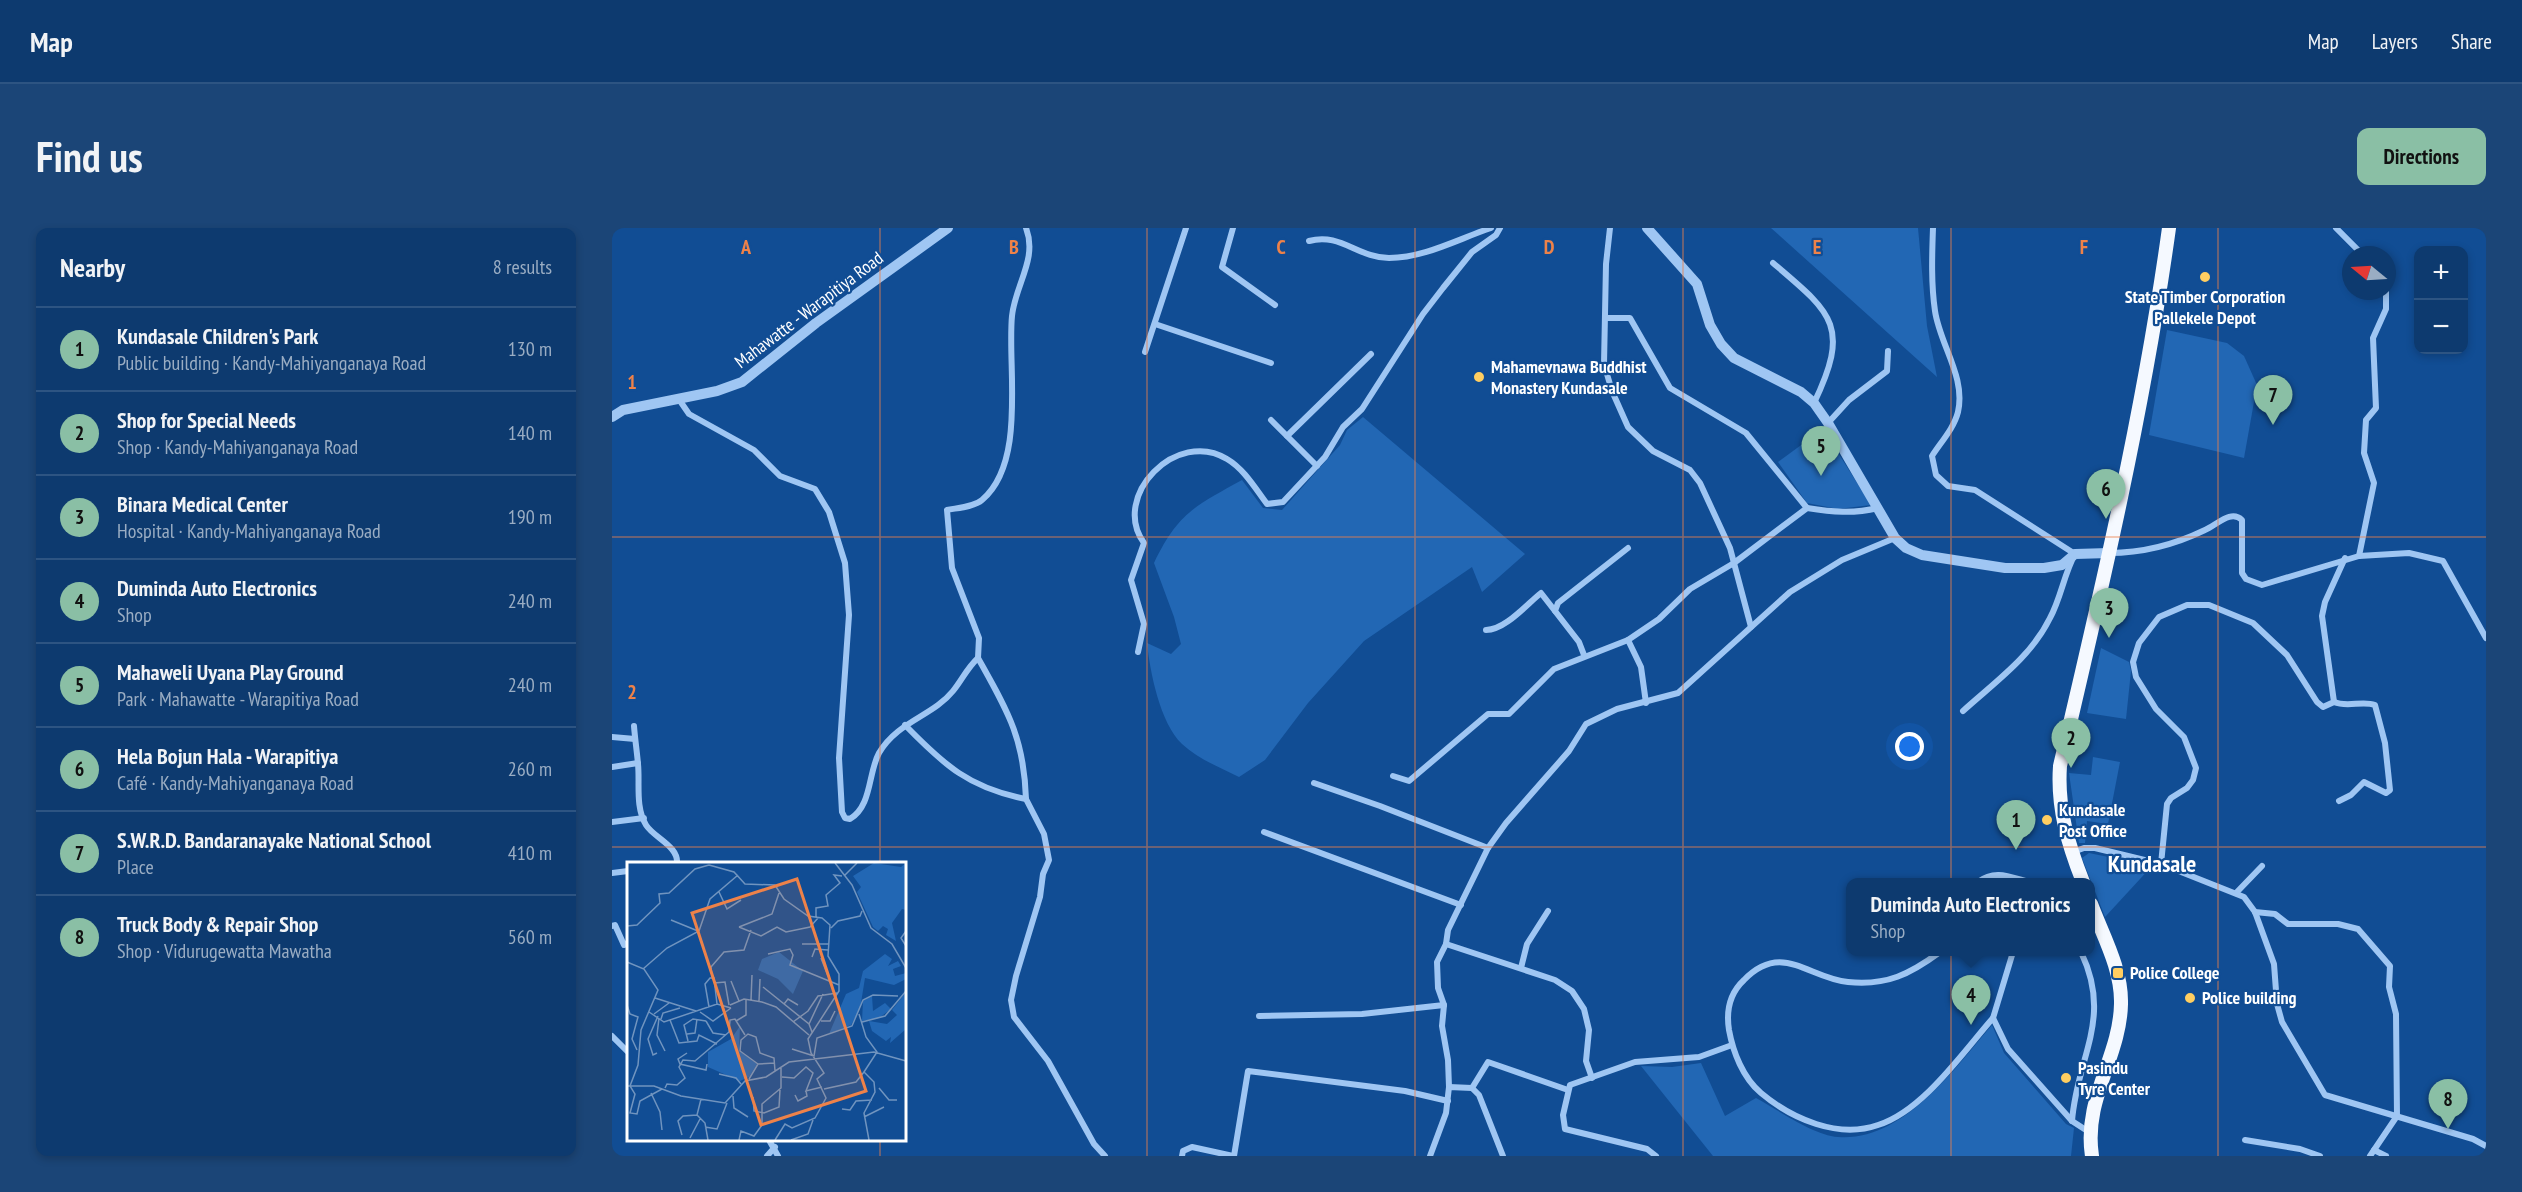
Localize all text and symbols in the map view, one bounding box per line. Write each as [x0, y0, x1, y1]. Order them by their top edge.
text: Map [30, 23, 73, 60]
text: Map [2308, 28, 2339, 55]
text: Layers [2372, 28, 2418, 55]
text: Share [2451, 28, 2492, 55]
button: Directions [2357, 128, 2486, 185]
text: Find us [36, 129, 143, 184]
text: A [740, 234, 752, 260]
text: B [1009, 234, 1019, 260]
text: C [1276, 234, 1286, 260]
text: D [1544, 234, 1555, 260]
text: E [1813, 234, 1821, 260]
text: F [2080, 234, 2088, 260]
street label: Mahawatte - Warapitiya Road [730, 246, 887, 373]
north arrow [2342, 246, 2396, 300]
map controls [2414, 246, 2468, 354]
button: + [2414, 246, 2468, 300]
text: Nearby [60, 251, 125, 284]
text: 8 results [493, 254, 552, 280]
marker: State Timber Corporation Pallekele Depot [2198, 270, 2212, 284]
place label: State Timber Corporation Pallekele Depot [2125, 285, 2285, 329]
button: − [2414, 300, 2468, 354]
text: Kundasale Children's Park [117, 322, 318, 350]
text: 1 [75, 336, 84, 362]
text: 130 m [508, 336, 552, 362]
text: Public building · Kandy-Mahiyanganaya Road [117, 350, 426, 376]
place label: Mahamevnawa Buddhist Monastery Kundasale [1491, 355, 1647, 399]
text: 1 [627, 369, 637, 395]
marker: Mahamevnawa Buddhist Monastery Kundasale [1472, 370, 1486, 384]
pin: 7 [2254, 376, 2292, 425]
text: Shop for Special Needs [117, 406, 296, 434]
text: 2 [75, 420, 84, 446]
text: 140 m [508, 420, 552, 446]
pin: 5 [1802, 426, 1840, 476]
text: Shop · Kandy-Mahiyanganaya Road [117, 434, 358, 460]
pin: 6 [2086, 470, 2126, 519]
text: Binara Medical Center [117, 490, 288, 518]
text: 3 [75, 504, 84, 530]
text: 190 m [508, 504, 552, 530]
text: Hospital · Kandy-Mahiyanganaya Road [117, 518, 381, 544]
text: Duminda Auto Electronics [117, 574, 317, 602]
text: 4 [75, 588, 84, 614]
text: 240 m [508, 588, 552, 614]
pin: 3 [2090, 588, 2128, 638]
text: Shop [117, 602, 152, 628]
text: Mahaweli Uyana Play Ground [117, 658, 344, 686]
text: 5 [75, 672, 84, 698]
text: 240 m [508, 672, 552, 698]
text: 2 [627, 679, 637, 705]
text: Park · Mahawatte - Warapitiya Road [117, 686, 359, 712]
pin: 2 [2052, 718, 2090, 768]
your location [1895, 732, 1924, 761]
text: Hela Bojun Hala - Warapitiya [117, 742, 338, 770]
text: 6 [75, 756, 84, 782]
text: 260 m [508, 756, 552, 782]
text: Café · Kandy-Mahiyanganaya Road [117, 770, 354, 796]
place label: Kundasale Post Office [2059, 798, 2127, 842]
pin: 1 [1996, 800, 2036, 850]
marker: Kundasale Post Office [2040, 813, 2054, 827]
text: S.W.R.D. Bandaranayake National School [117, 826, 431, 854]
text: 7 [75, 840, 84, 866]
text: 410 m [508, 840, 552, 866]
district label: Kundasale [2108, 848, 2196, 879]
text: Place [117, 854, 154, 880]
inset map [627, 862, 906, 1141]
popup [1846, 878, 2095, 956]
text: Duminda Auto Electronics [1871, 890, 2070, 918]
text: Truck Body & Repair Shop [117, 910, 318, 938]
text: Shop [1871, 918, 1905, 944]
text: 8 [75, 924, 84, 950]
text: 560 m [508, 924, 552, 950]
text: Shop · Vidurugewatta Mawatha [117, 938, 332, 964]
place label: Police College [2130, 961, 2220, 984]
marker: Police College [2111, 966, 2125, 980]
pin: 4 [1952, 976, 1990, 1025]
place label: Police building [2202, 986, 2297, 1009]
marker: Police building [2183, 991, 2197, 1005]
place label: Pasindu Tyre Center [2078, 1056, 2151, 1100]
marker: Pasindu Tyre Center [2059, 1071, 2073, 1085]
pin: 8 [2428, 1080, 2468, 1129]

